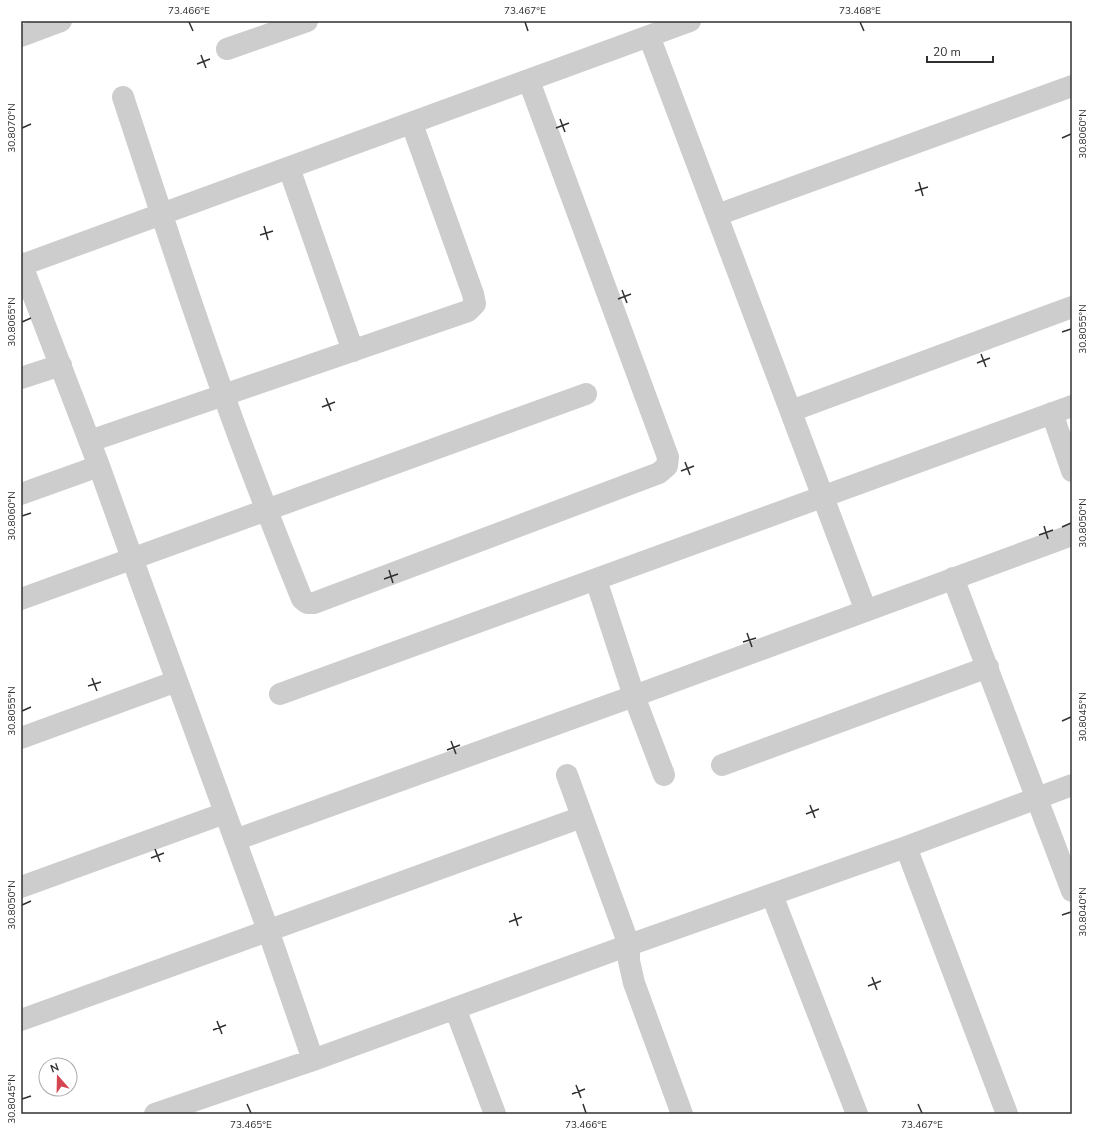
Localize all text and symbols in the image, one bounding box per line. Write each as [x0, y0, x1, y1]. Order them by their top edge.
text: 73.466°E [168, 4, 210, 18]
text: 73.467°E [504, 4, 546, 18]
text: 73.468°E [839, 4, 881, 18]
scale bar [927, 38, 993, 64]
text: 20 m [933, 44, 961, 60]
text: 30.8070°N [5, 103, 19, 153]
text: 30.8060°N [1076, 109, 1090, 159]
text: 30.8065°N [5, 297, 19, 347]
text: 30.8055°N [1076, 304, 1090, 354]
text: 30.8060°N [5, 491, 19, 541]
text: 30.8050°N [1076, 498, 1090, 548]
text: 30.8055°N [5, 686, 19, 736]
text: 30.8045°N [1076, 692, 1090, 742]
text: 30.8050°N [5, 880, 19, 930]
text: 30.8040°N [1076, 887, 1090, 937]
north arrow [38, 1057, 78, 1097]
text: N [48, 1060, 61, 1077]
text: 30.8045°N [5, 1074, 19, 1124]
text: 73.465°E [230, 1118, 272, 1132]
text: 73.466°E [565, 1118, 607, 1132]
text: 73.467°E [901, 1118, 943, 1132]

